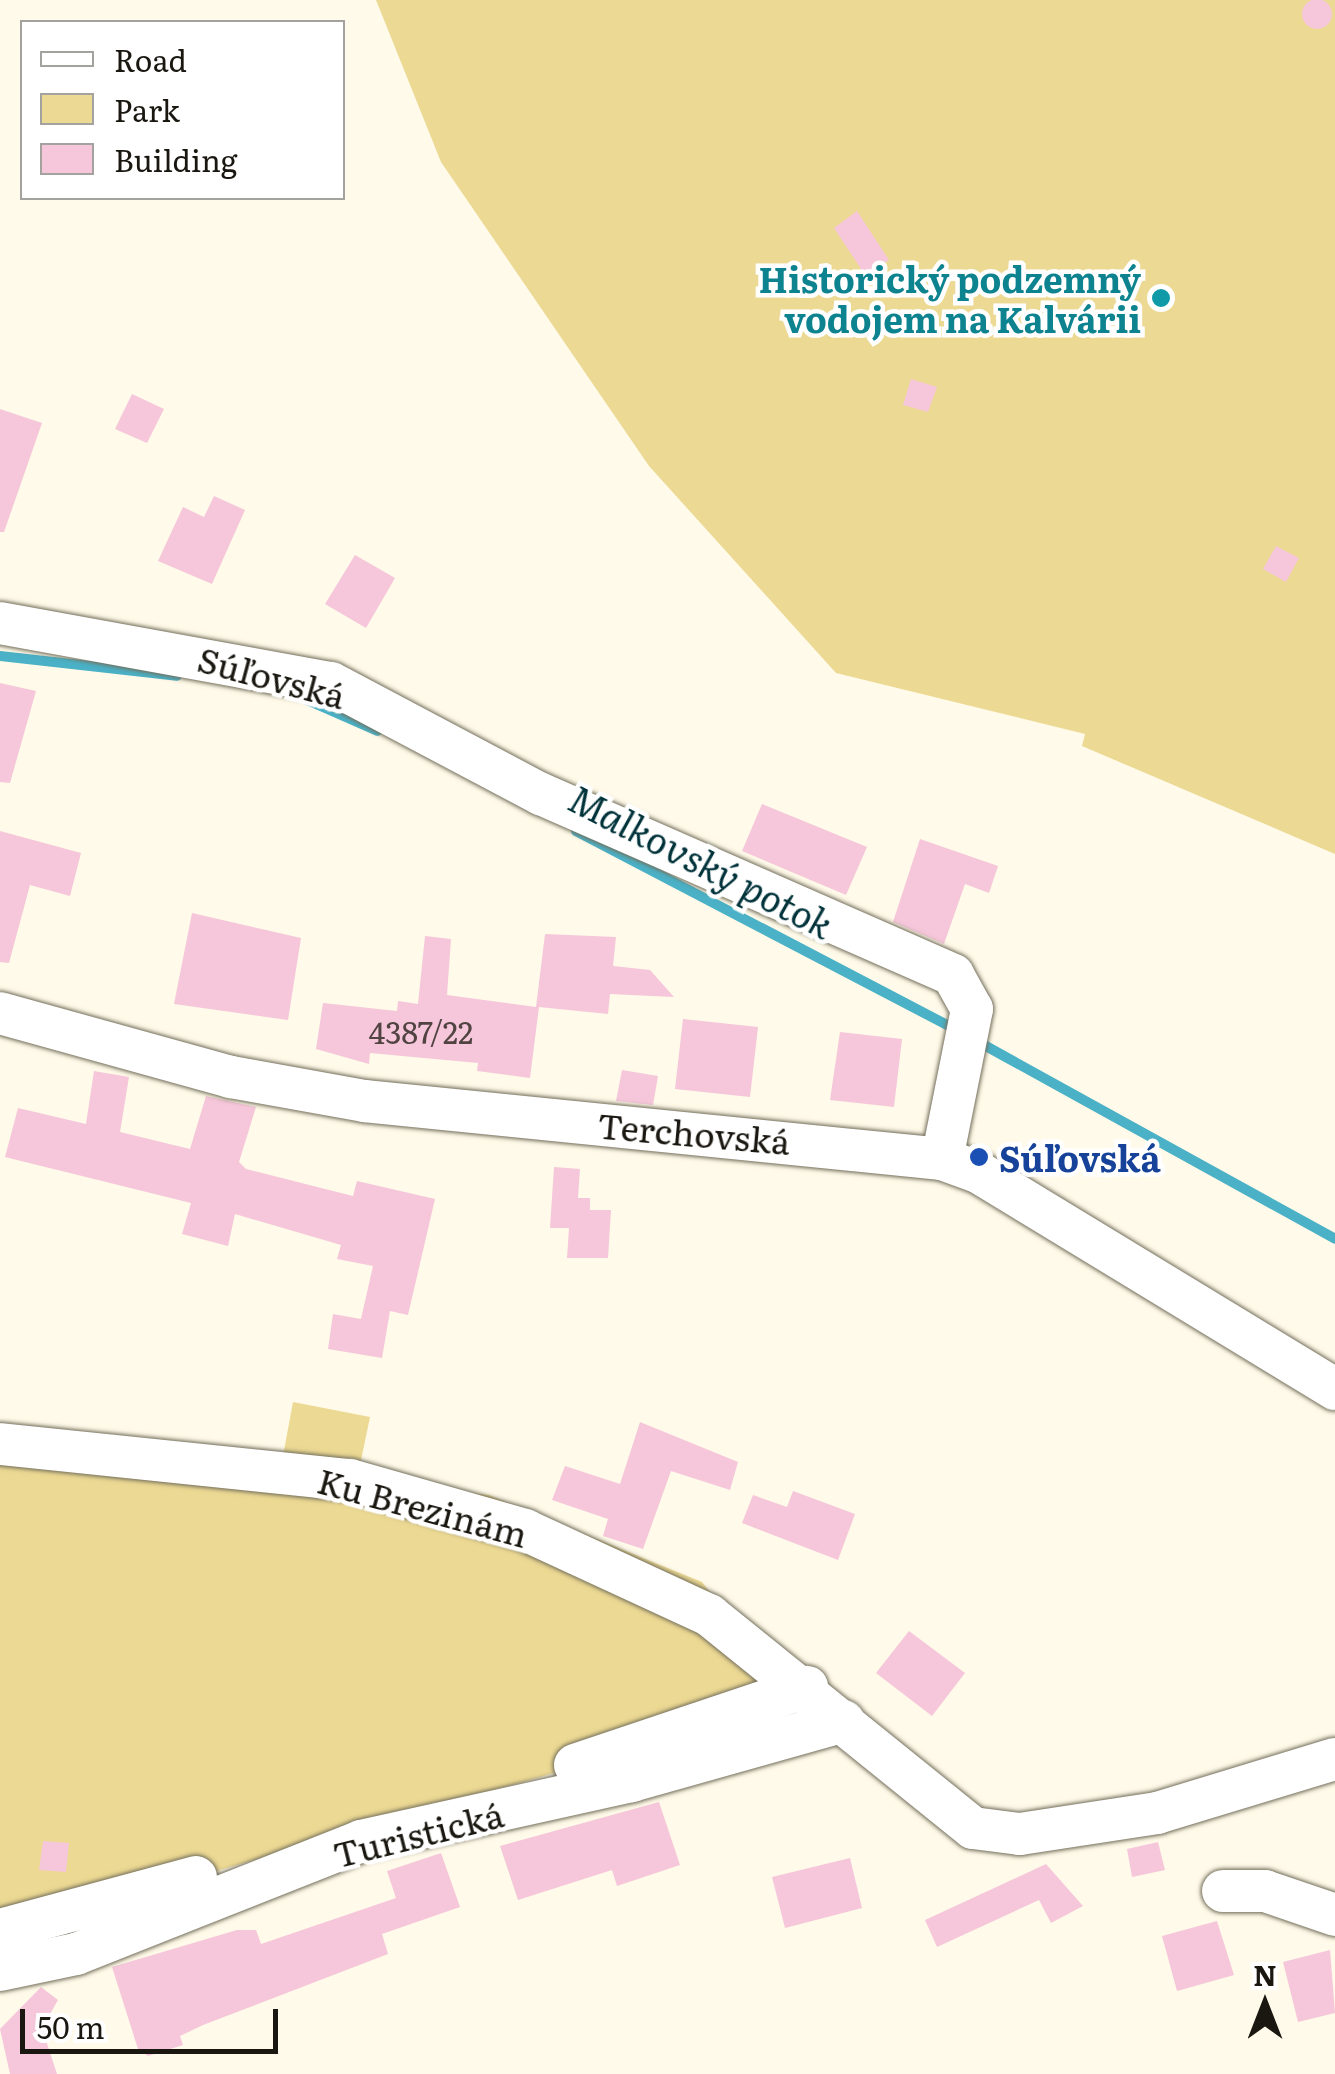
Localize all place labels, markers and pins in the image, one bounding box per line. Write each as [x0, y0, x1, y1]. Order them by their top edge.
place label: Historický podzemný vodojem na Kalvárii [759, 257, 1141, 339]
marker: Historický podzemný vodojem na Kalvárii [1150, 287, 1172, 309]
place label: Súľovská [999, 1136, 1161, 1178]
marker: Súľovská [968, 1146, 990, 1168]

